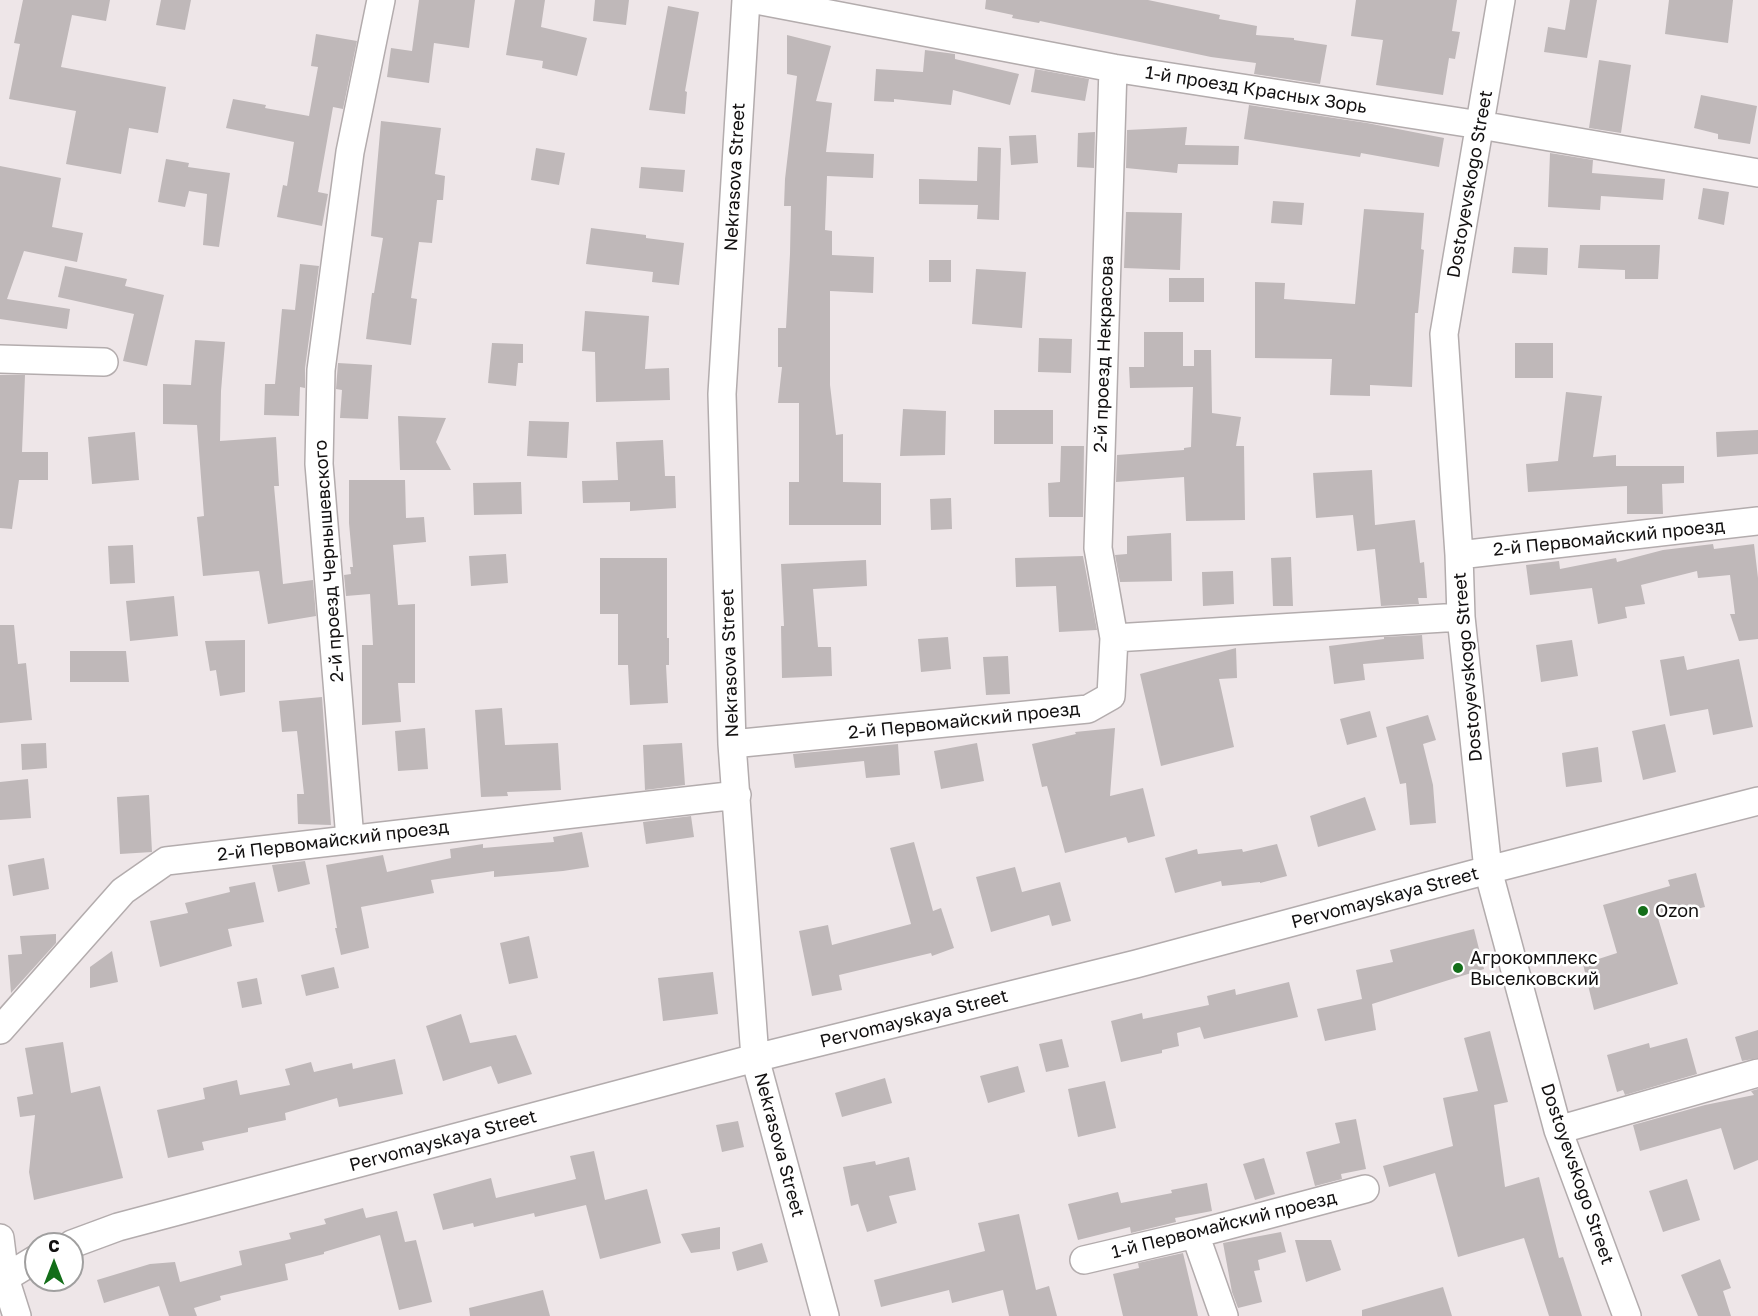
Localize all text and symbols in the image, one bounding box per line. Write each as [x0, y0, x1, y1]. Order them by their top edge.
street label: 1-й проезд Красных Зорь [1144, 62, 1368, 118]
street label: Dostoyevskogo Street [1443, 88, 1497, 280]
street label: Nekrasova Street [720, 102, 750, 252]
street label: 2-й проезд Некрасова [1090, 255, 1118, 453]
street label: 2-й проезд Чернышевского [310, 439, 348, 683]
street label: 2-й Первомайский проезд [1492, 515, 1726, 561]
street label: Dostoyevskogo Street [1449, 571, 1487, 763]
street label: Nekrasova Street [717, 588, 743, 738]
street label: 2-й Первомайский проезд [847, 698, 1081, 744]
street label: 2-й Первомайский проезд [216, 816, 450, 866]
street label: Pervomayskaya Street [1289, 863, 1481, 933]
place label: Ozon [1655, 900, 1699, 922]
marker: Ozon [1636, 904, 1650, 918]
place label: Агрокомплекс Выселковский [1470, 947, 1599, 990]
marker: Агрокомплекс Выселковский [1451, 961, 1465, 975]
street label: Pervomayskaya Street [818, 985, 1010, 1053]
street label: Nekrasova Street [749, 1070, 809, 1220]
street label: Dostoyevskogo Street [1536, 1081, 1618, 1267]
street label: Pervomayskaya Street [347, 1106, 539, 1176]
street label: 1-й Первомайский проезд [1109, 1187, 1339, 1263]
north arrow [24, 1232, 84, 1292]
text: С [48, 1236, 60, 1256]

